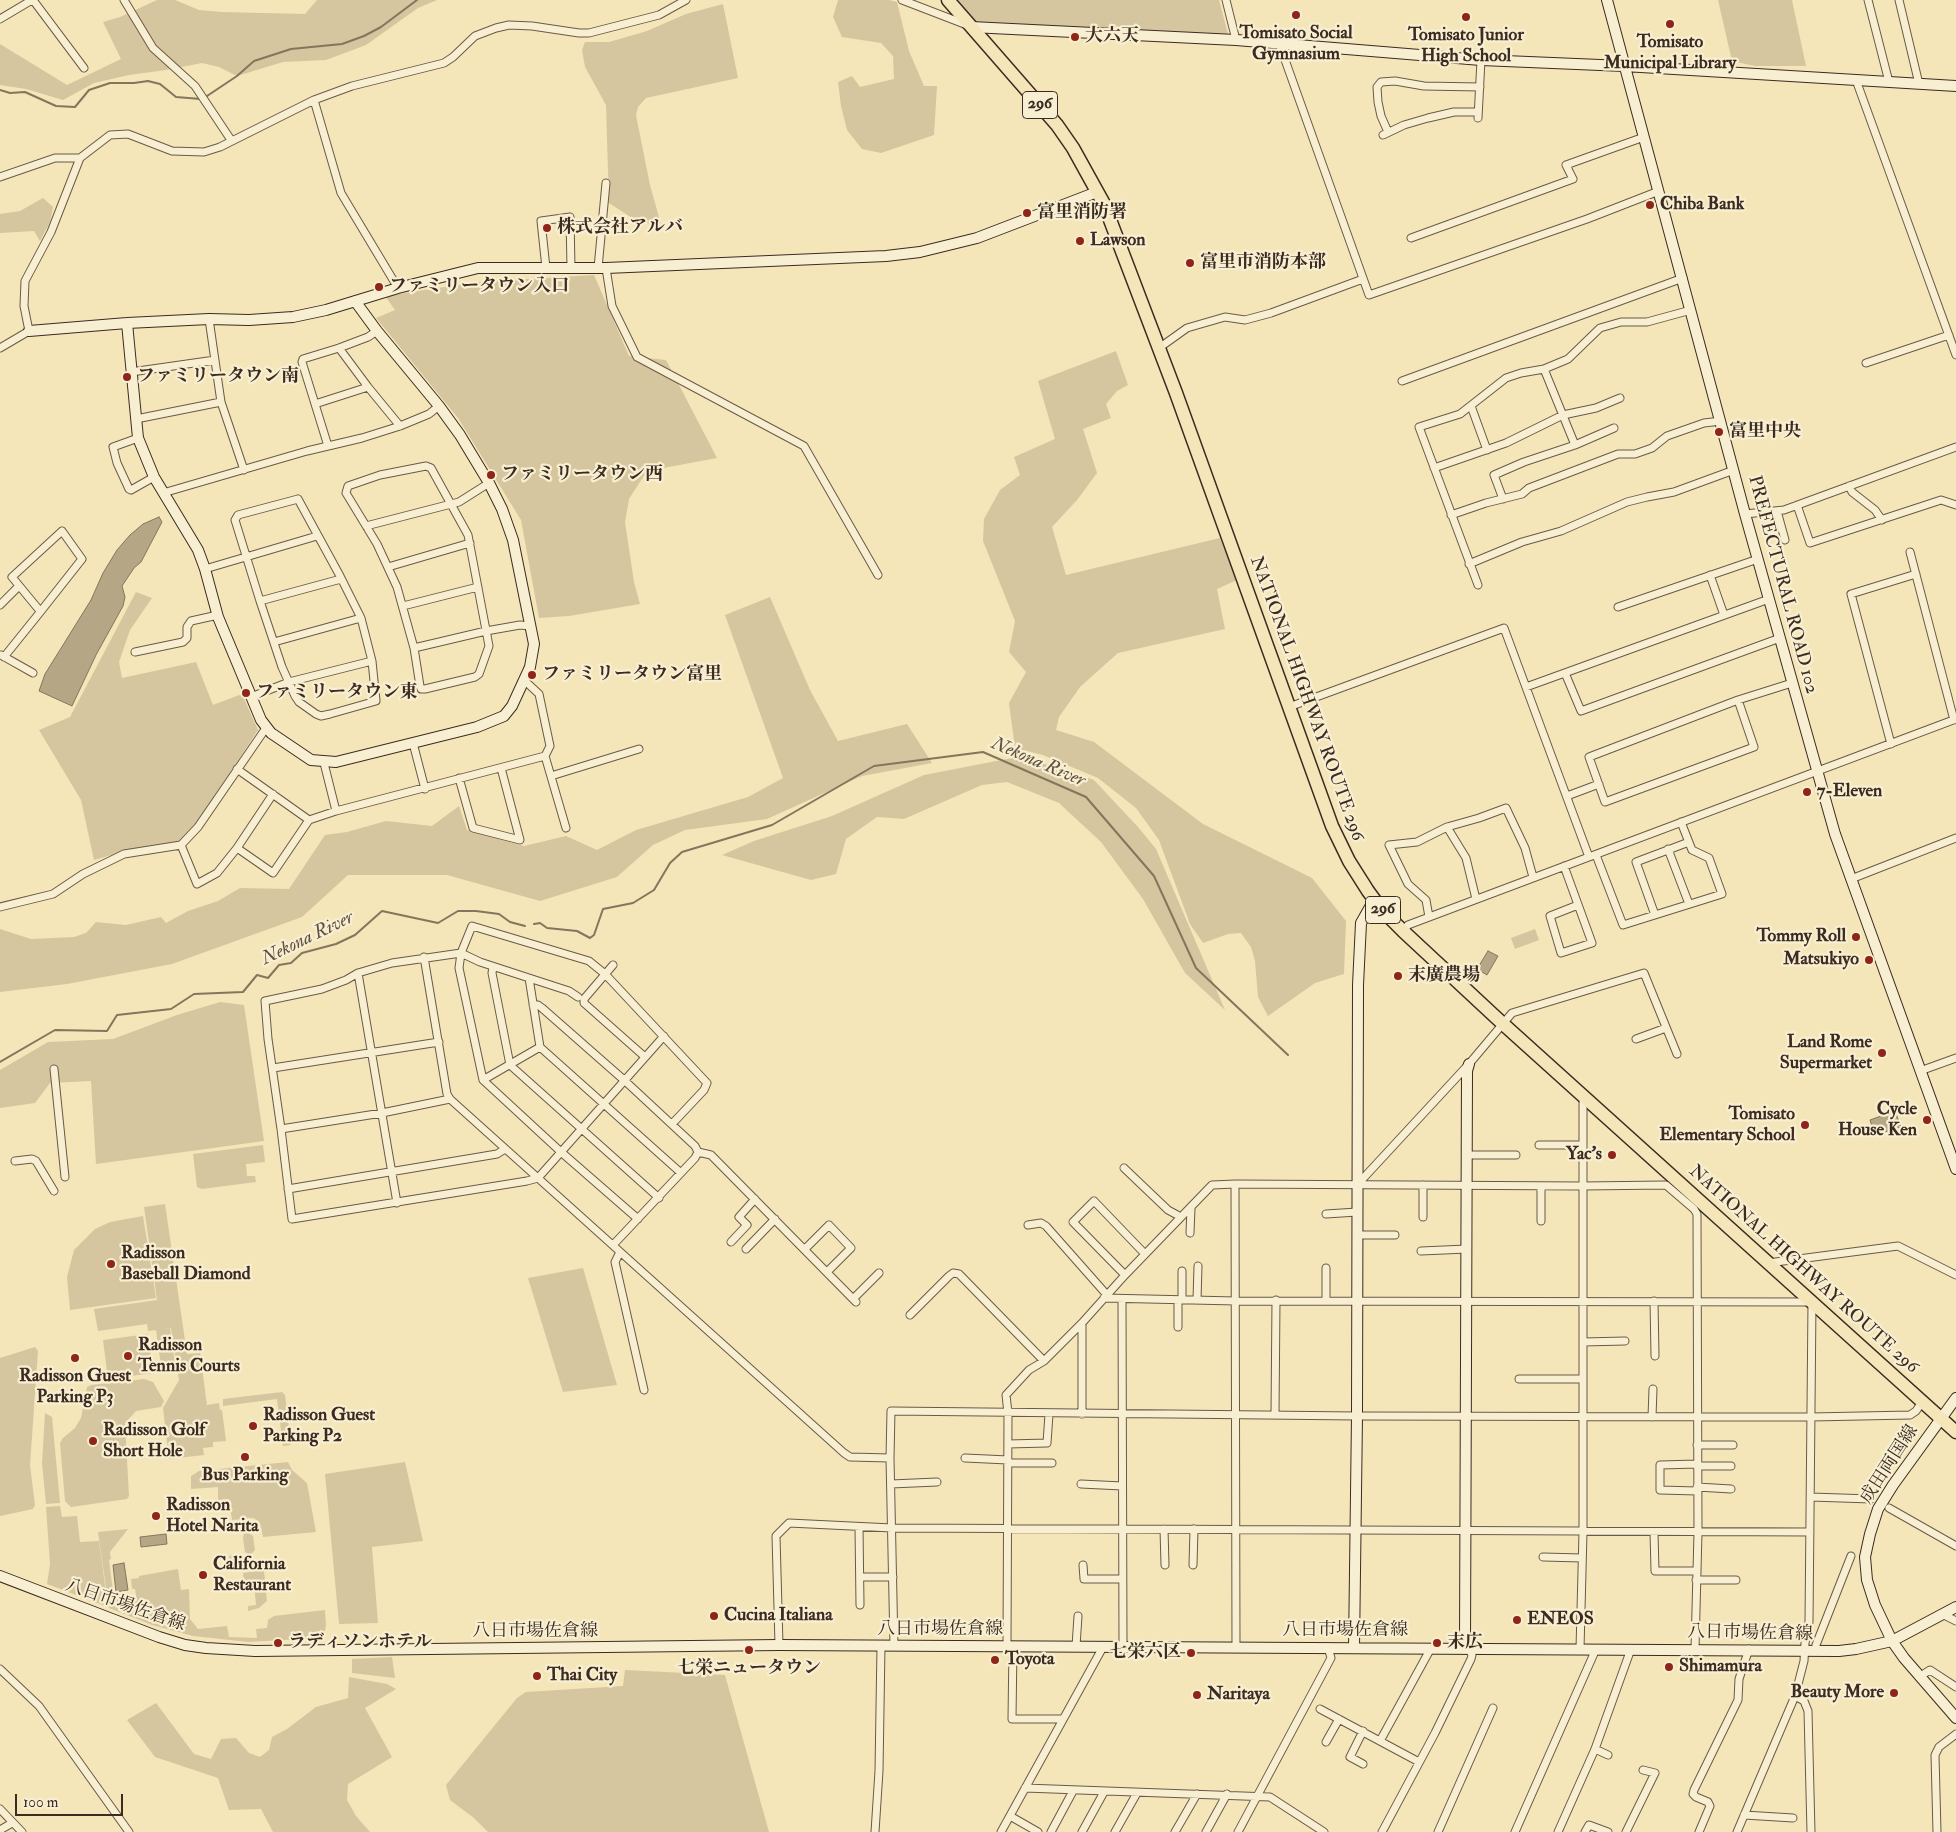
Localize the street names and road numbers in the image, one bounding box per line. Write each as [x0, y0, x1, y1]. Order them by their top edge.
road number: 296 [1022, 92, 1058, 118]
street label: PREFECTURAL ROAD 102 [1742, 474, 1822, 696]
street label: NATIONAL HIGHWAY ROUTE 296 [1244, 554, 1368, 844]
road number: 296 [1366, 896, 1400, 924]
street label: NATIONAL HIGHWAY ROUTE 296 [1684, 1161, 1922, 1379]
street label: 成田両国線 [1856, 1421, 1924, 1509]
street label: 八日市場佐倉線 [62, 1575, 188, 1637]
street label: 八日市場佐倉線 [877, 1619, 1003, 1641]
street label: 八日市場佐倉線 [1282, 1620, 1408, 1642]
street label: 八日市場佐倉線 [472, 1621, 598, 1643]
street label: 八日市場佐倉線 [1687, 1622, 1813, 1646]

